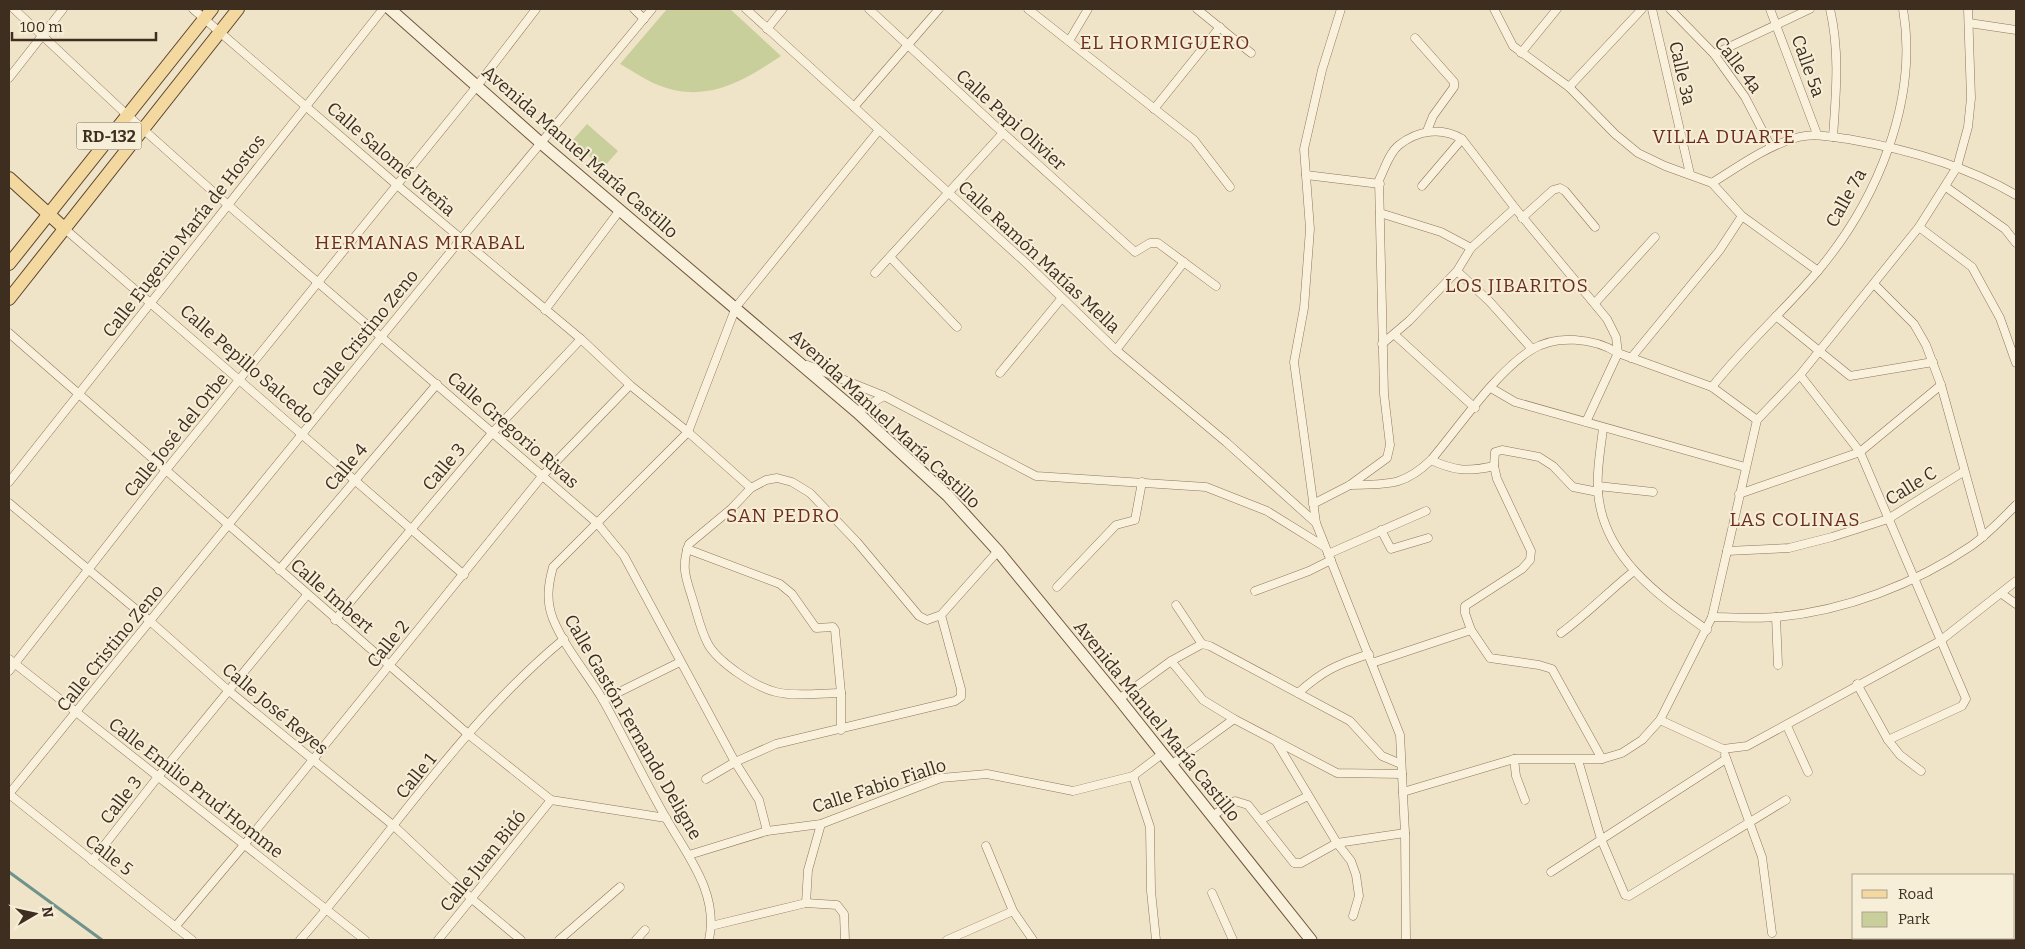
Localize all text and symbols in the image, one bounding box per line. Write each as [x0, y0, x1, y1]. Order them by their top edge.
scale bar [12, 10, 156, 42]
text: 100 m [20, 18, 63, 36]
district label: EL HORMIGUERO [1080, 31, 1250, 54]
street label: Calle 4a [1710, 32, 1767, 98]
street label: Calle 5a [1787, 32, 1829, 100]
street label: Calle 3a [1664, 39, 1700, 107]
street label: Avenida Manuel María Castillo [478, 61, 682, 243]
street label: Calle Papi Olivier [951, 65, 1071, 175]
street label: Calle Salomé Ureña [322, 97, 460, 221]
road number: RD-132 [76, 122, 142, 150]
district label: VILLA DUARTE [1652, 125, 1796, 148]
street label: Calle Eugenio María de Hostos [98, 130, 270, 342]
street label: Calle 7a [1821, 165, 1871, 231]
street label: Calle Ramón Matías Mella [953, 176, 1125, 338]
district label: HERMANAS MIRABAL [315, 231, 525, 254]
street label: Calle Cristino Zeno [307, 265, 423, 401]
district label: LOS JIBARITOS [1445, 274, 1589, 297]
street label: Calle Pepillo Salcedo [175, 300, 319, 428]
street label: Avenida Manuel María Castillo [785, 325, 985, 513]
street label: Calle Gregorio Rivas [443, 367, 583, 493]
street label: Calle José del Orbe [119, 368, 233, 502]
street label: Calle 4 [320, 438, 373, 495]
street label: Calle 3 [418, 439, 470, 495]
street label: Calle C [1881, 462, 1941, 510]
district label: SAN PEDRO [726, 504, 840, 527]
district label: LAS COLINAS [1729, 508, 1861, 531]
street label: Calle Imbert [286, 554, 379, 638]
street label: Calle Cristino Zeno [52, 580, 168, 716]
street label: Calle Gastón Fernando Deligne [559, 610, 707, 844]
street label: Calle 2 [362, 616, 414, 672]
street label: Avenida Manuel María Castillo [1069, 616, 1245, 826]
street label: Calle José Reyes [218, 658, 332, 760]
street label: Calle Emilio Prud'Homme [104, 713, 288, 863]
street label: Calle 1 [391, 748, 441, 803]
street label: Calle Fabio Fiallo [809, 754, 949, 818]
street label: Calle 3 [95, 771, 147, 829]
street label: Calle Juan Bidó [435, 806, 531, 916]
street label: Calle 5 [81, 830, 137, 880]
legend [1852, 874, 2015, 939]
text: Road [1898, 885, 1933, 903]
north arrow [10, 889, 60, 939]
text: N [38, 905, 57, 919]
text: Park [1898, 910, 1930, 928]

